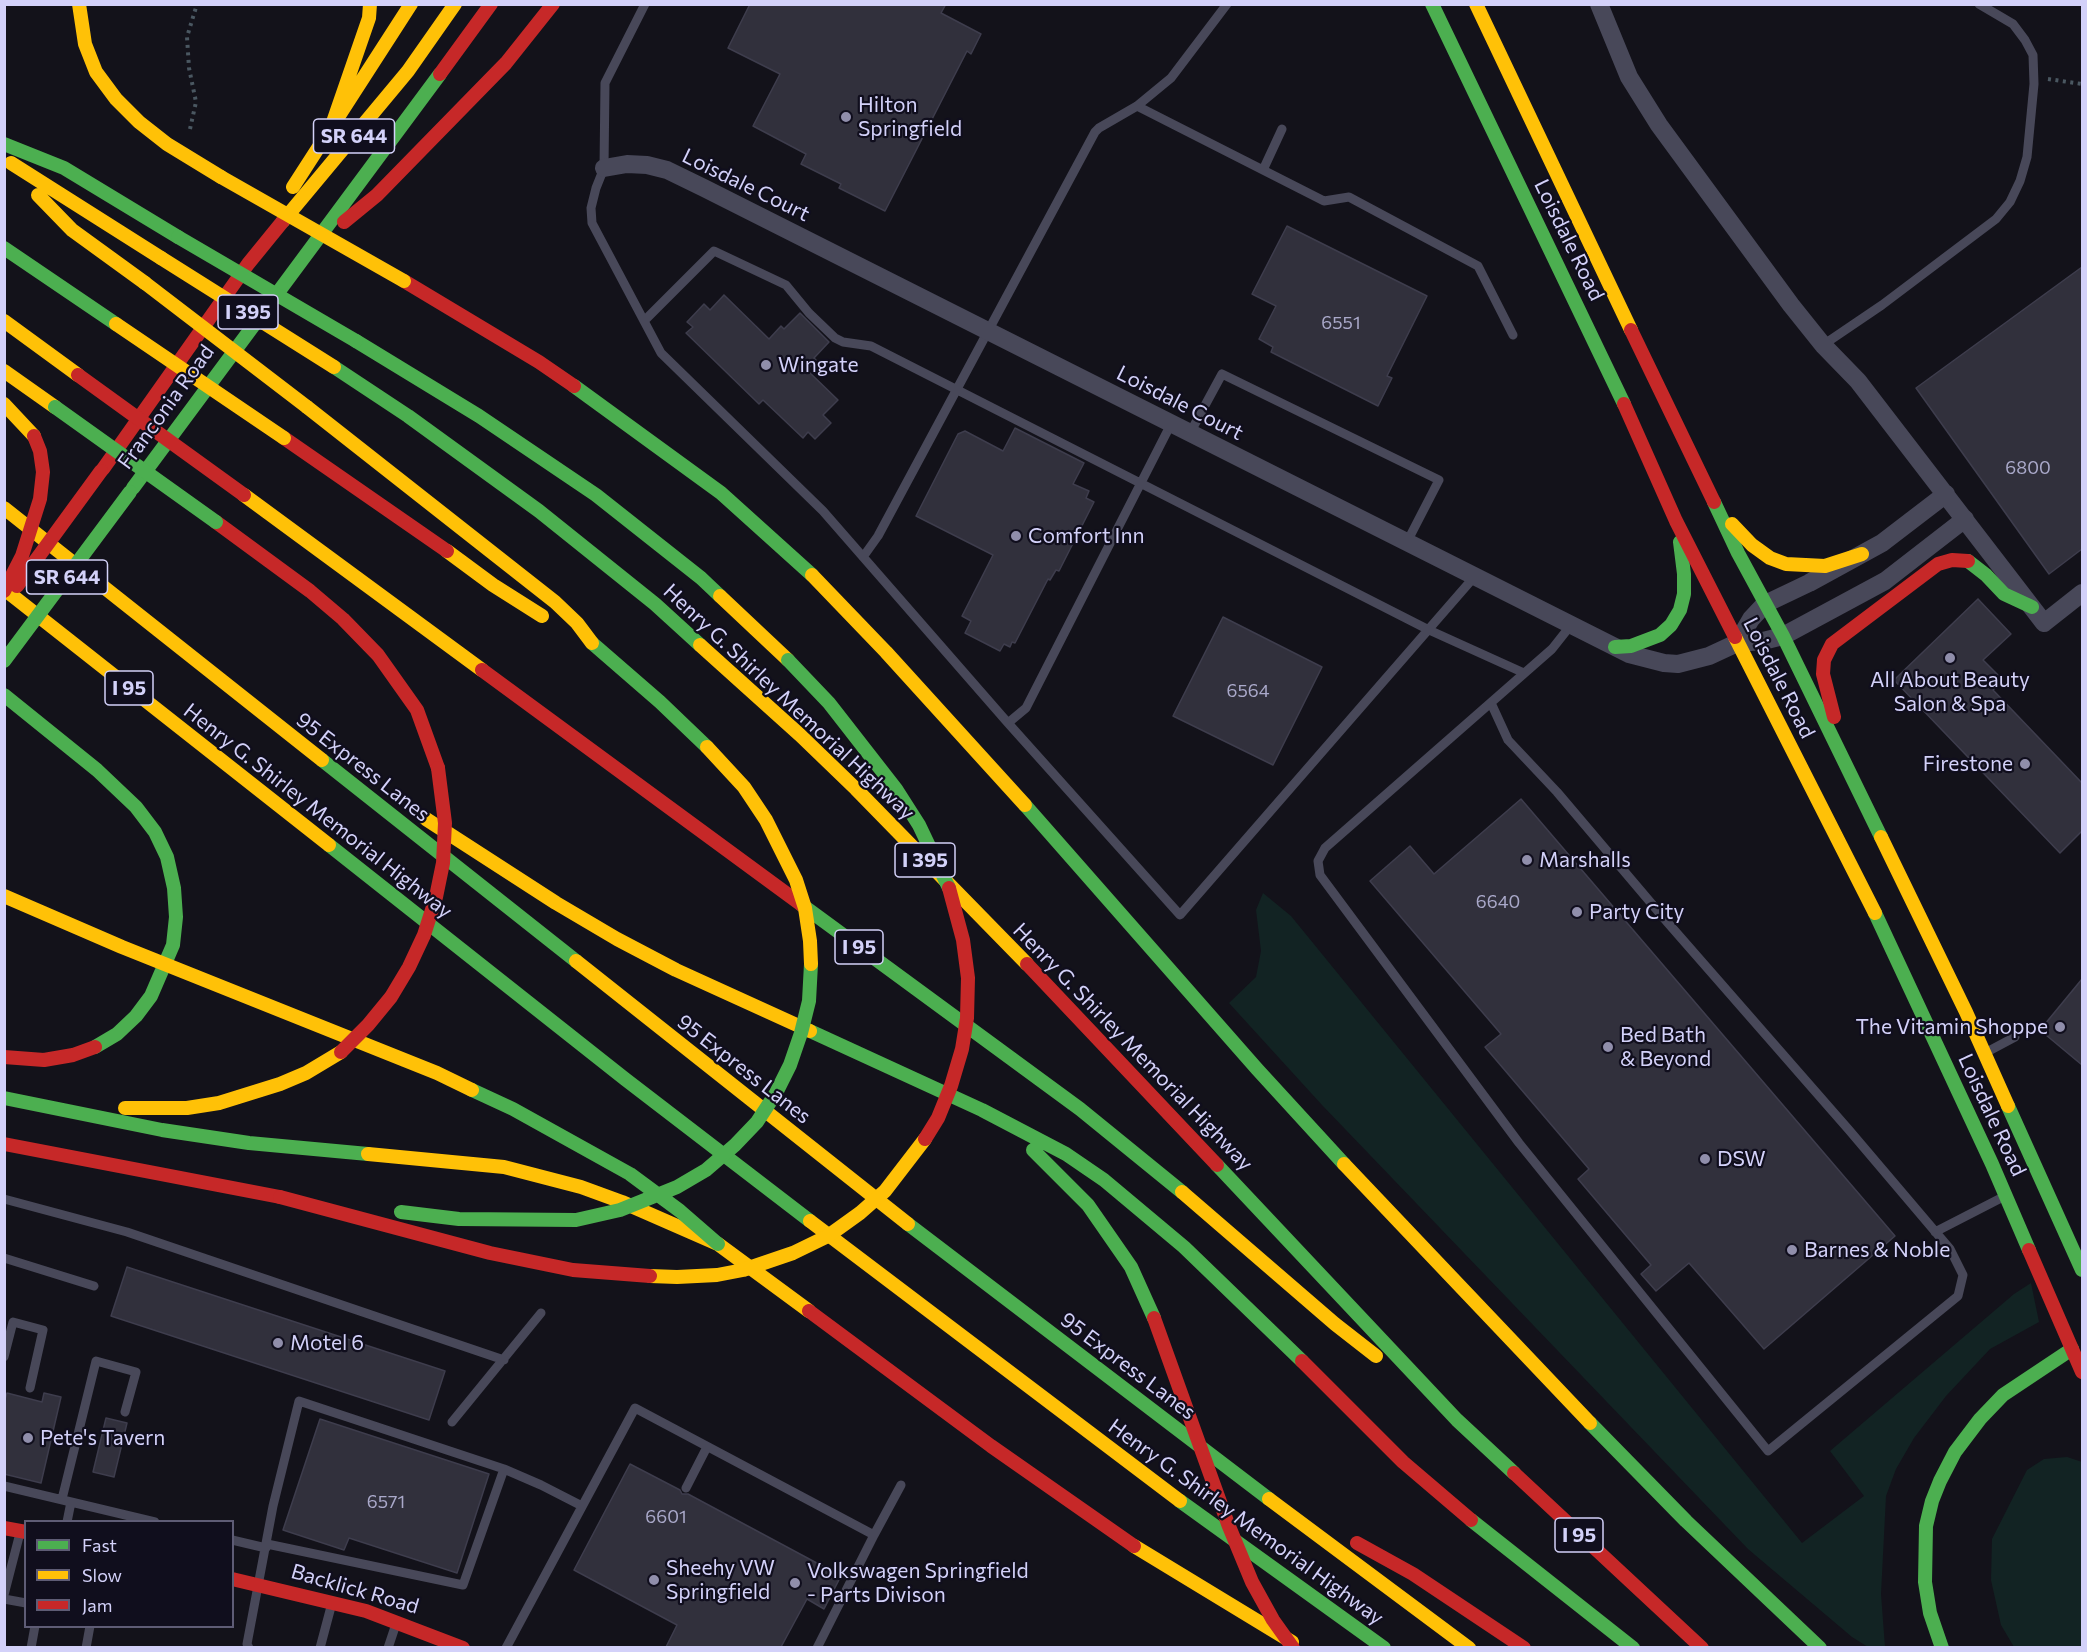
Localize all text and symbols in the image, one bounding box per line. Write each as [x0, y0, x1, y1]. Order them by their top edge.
place label: Hilton Springfield [858, 92, 962, 142]
marker: Hilton Springfield [839, 110, 853, 124]
road number: SR 644 [314, 119, 394, 153]
street label: Loisdale Court [678, 143, 814, 227]
street label: Loisdale Road [1529, 175, 1609, 305]
road number: I 395 [218, 295, 278, 329]
house number: 6551 [1321, 312, 1361, 334]
street label: Franconia Road [113, 340, 219, 474]
place label: Wingate [778, 352, 859, 378]
marker: Wingate [759, 358, 773, 372]
street label: Loisdale Court [1112, 360, 1248, 446]
house number: 6800 [2005, 457, 2051, 479]
place label: Comfort Inn [1028, 523, 1145, 549]
marker: Comfort Inn [1009, 529, 1023, 543]
road number: SR 644 [26, 560, 107, 594]
street label: Henry G. Shirley Memorial Highway [658, 579, 920, 825]
street label: Loisdale Road [1738, 613, 1820, 743]
marker: All About Beauty Salon & Spa [1943, 651, 1957, 665]
place label: All About Beauty Salon & Spa [1870, 667, 2030, 717]
road number: I 95 [105, 671, 153, 705]
house number: 6564 [1227, 680, 1269, 702]
street label: Henry G. Shirley Memorial Highway [179, 698, 457, 924]
street label: 95 Express Lanes [291, 707, 435, 827]
place label: Firestone [1923, 751, 2013, 777]
marker: Firestone [2018, 757, 2032, 771]
road number: I 395 [895, 843, 955, 877]
place label: Marshalls [1539, 847, 1631, 873]
marker: Marshalls [1520, 853, 1534, 867]
house number: 6640 [1476, 891, 1520, 913]
place label: Party City [1589, 899, 1684, 925]
marker: Party City [1570, 905, 1584, 919]
street label: Henry G. Shirley Memorial Highway [1008, 918, 1258, 1176]
road number: I 95 [835, 930, 883, 964]
street label: 95 Express Lanes [672, 1009, 816, 1129]
place label: The Vitamin Shoppe [1855, 1014, 2048, 1040]
marker: The Vitamin Shoppe [2053, 1020, 2067, 1034]
place label: Bed Bath & Beyond [1620, 1022, 1711, 1072]
marker: Bed Bath & Beyond [1601, 1040, 1615, 1054]
street label: Loisdale Road [1953, 1050, 2031, 1180]
place label: DSW [1717, 1146, 1766, 1172]
marker: DSW [1698, 1152, 1712, 1166]
place label: Barnes & Noble [1804, 1237, 1950, 1263]
marker: Barnes & Noble [1785, 1243, 1799, 1257]
street label: 95 Express Lanes [1055, 1307, 1201, 1425]
place label: Motel 6 [290, 1330, 364, 1356]
marker: Motel 6 [271, 1336, 285, 1350]
street label: Henry G. Shirley Memorial Highway [1103, 1414, 1389, 1630]
place label: Pete's Tavern [40, 1425, 165, 1451]
marker: Pete's Tavern [21, 1431, 35, 1445]
house number: 6571 [367, 1491, 405, 1513]
house number: 6601 [645, 1506, 687, 1528]
road number: I 95 [1555, 1518, 1603, 1552]
legend [24, 1520, 234, 1628]
text: Fast [82, 1534, 117, 1556]
place label: Sheehy VW Springfield [666, 1555, 775, 1605]
place label: Volkswagen Springfield - Parts Divison [807, 1558, 1029, 1608]
street label: Backlick Road [288, 1559, 422, 1619]
text: Slow [82, 1564, 122, 1586]
marker: Sheehy VW Springfield [647, 1573, 661, 1587]
marker: Volkswagen Springfield - Parts Divison [788, 1576, 802, 1590]
text: Jam [82, 1594, 112, 1616]

